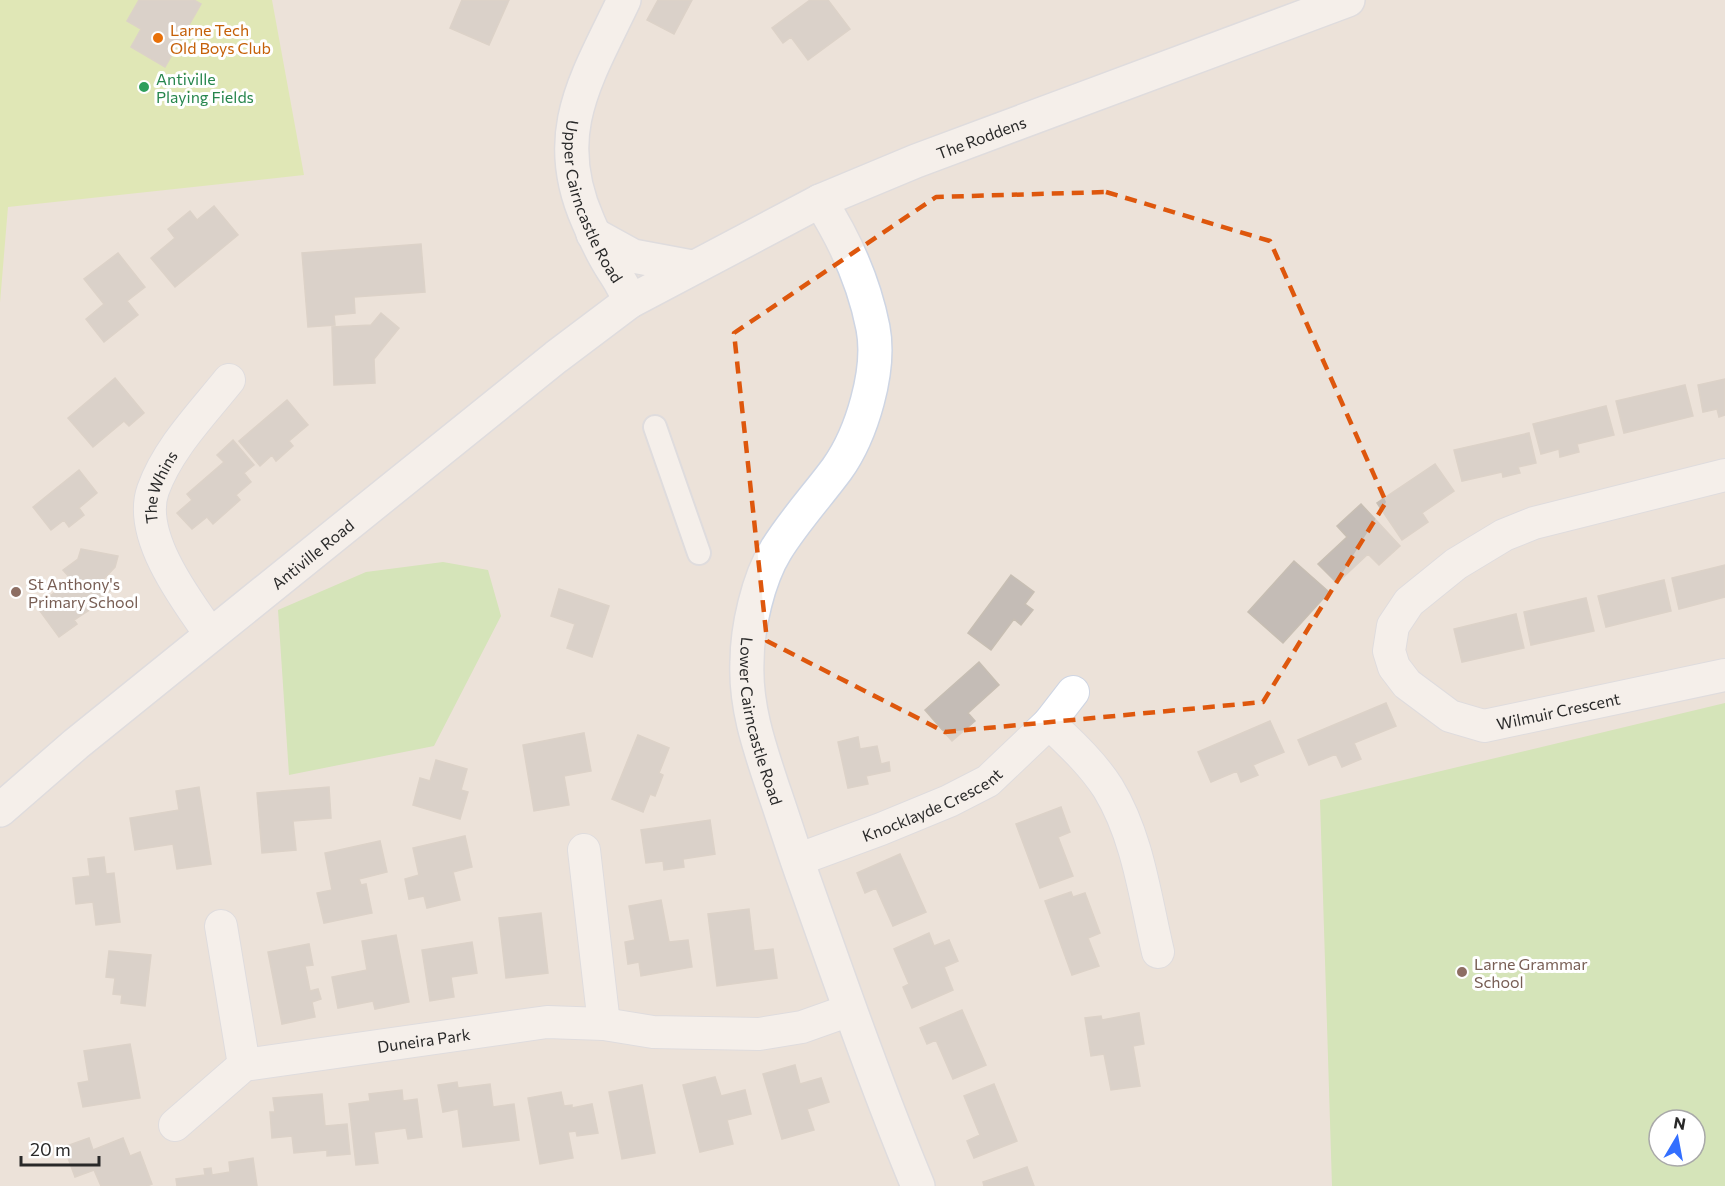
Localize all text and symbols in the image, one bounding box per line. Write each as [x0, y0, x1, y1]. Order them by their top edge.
place label: Larne Tech Old Boys Club [170, 20, 271, 57]
marker: Larne Tech Old Boys Club [151, 31, 165, 45]
place label: Antiville Playing Fields [156, 69, 254, 106]
marker: Antiville Playing Fields [137, 80, 151, 94]
street label: The Roddens [934, 111, 1028, 162]
street label: Upper Cairncastle Road [562, 119, 628, 286]
street label: The Whins [140, 447, 181, 525]
street label: Antiville Road [267, 515, 357, 592]
place label: St Anthony's Primary School [28, 574, 138, 611]
marker: St Anthony's Primary School [9, 585, 23, 599]
street label: Lower Cairncastle Road [737, 636, 787, 807]
street label: Wilmuir Crescent [1495, 688, 1622, 733]
street label: Knocklayde Crescent [859, 763, 1006, 845]
place label: Larne Grammar School [1474, 954, 1588, 991]
marker: Larne Grammar School [1455, 965, 1469, 979]
street label: Duneira Park [376, 1023, 472, 1055]
north arrow [1647, 1108, 1707, 1168]
text: N [1672, 1112, 1687, 1133]
scale bar [21, 1129, 99, 1167]
text: 20 m [30, 1138, 71, 1160]

